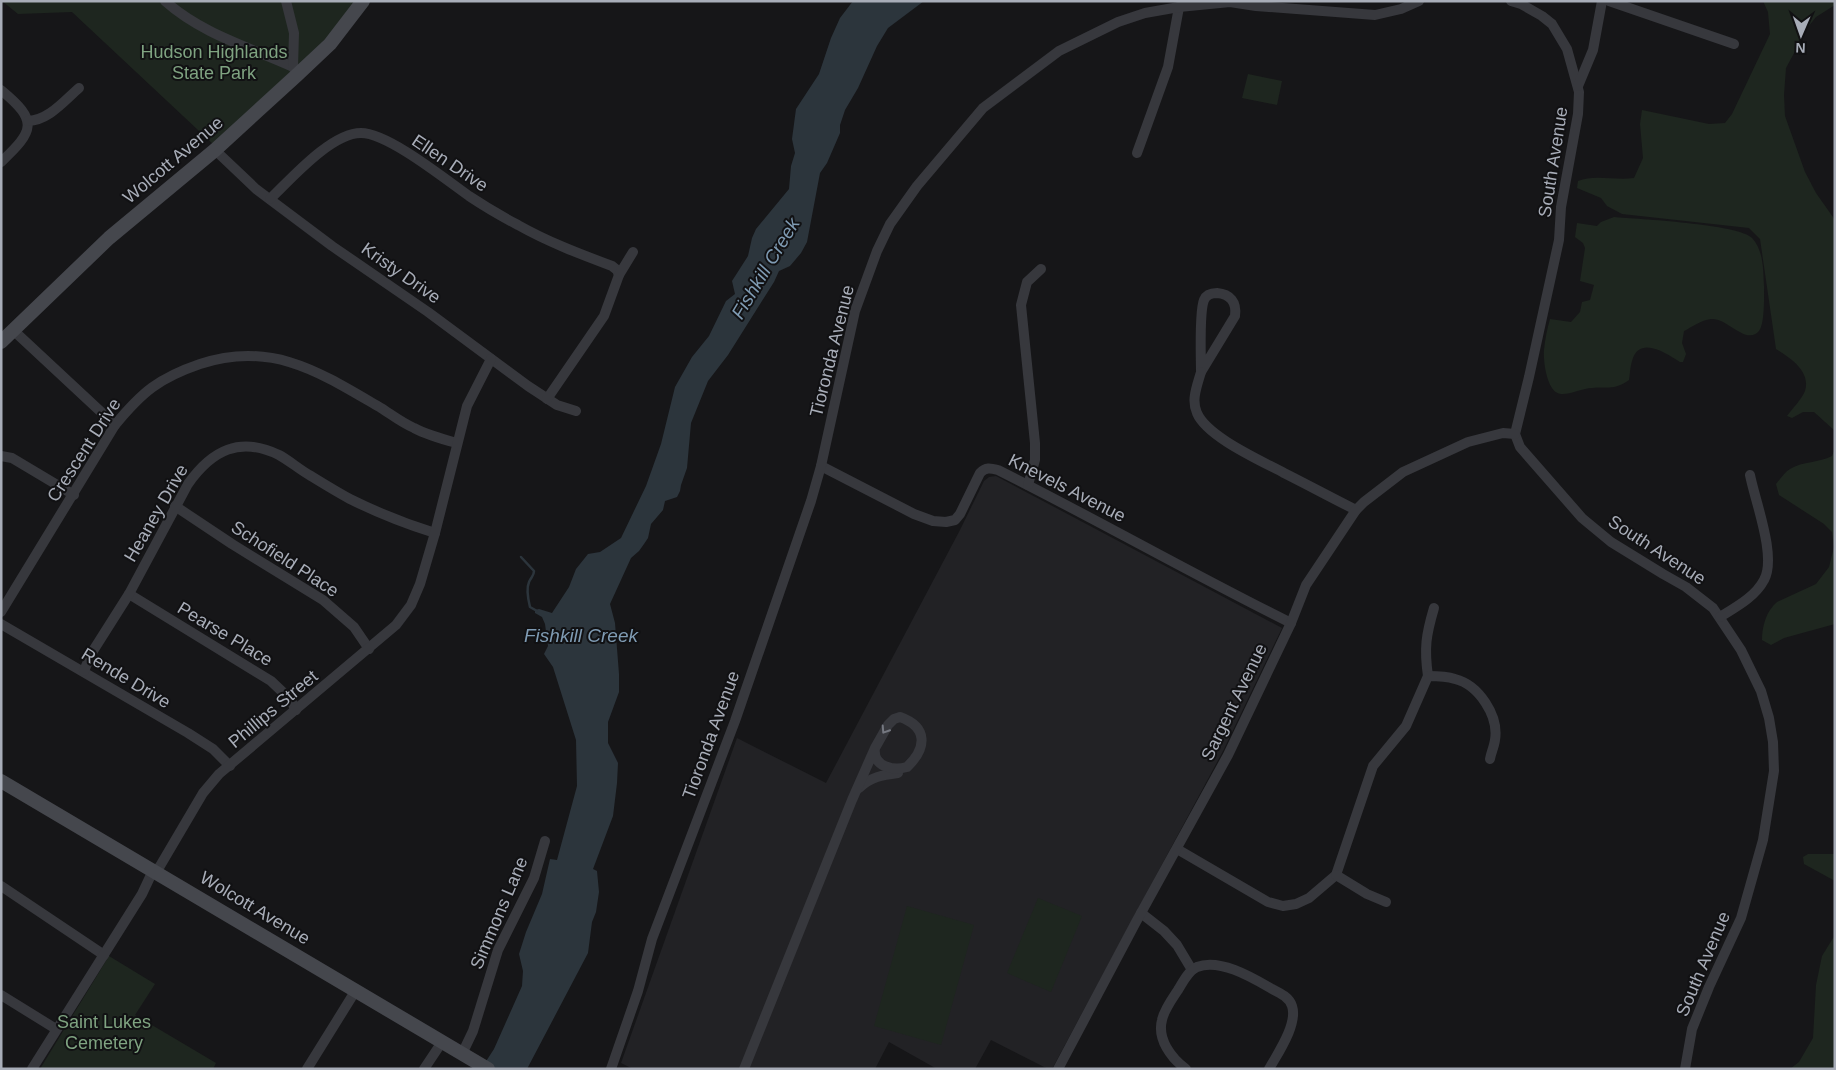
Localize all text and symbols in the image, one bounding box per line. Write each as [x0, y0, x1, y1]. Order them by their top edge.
north arrow [1776, 10, 1826, 60]
text: N [1795, 40, 1806, 56]
park label: Hudson Highlands State Park [140, 42, 288, 83]
street label: South Avenue [1534, 105, 1572, 219]
street label: Wolcott Avenue [119, 112, 227, 208]
street label: Ellen Drive [408, 130, 492, 196]
water label: Fishkill Creek [727, 213, 805, 323]
street label: Kristy Drive [358, 238, 444, 308]
street label: Tioronda Avenue [806, 283, 858, 419]
street label: Crescent Drive [43, 395, 125, 505]
street label: Knevels Avenue [1005, 450, 1129, 526]
street label: Heaney Drive [120, 461, 192, 565]
street label: South Avenue [1605, 511, 1709, 589]
street label: Schofield Place [228, 517, 342, 601]
street label: Pearse Place [174, 598, 276, 670]
water label: Fishkill Creek [524, 625, 640, 646]
street label: Sargent Avenue [1197, 640, 1271, 764]
street label: Rende Drive [78, 644, 174, 712]
street label: Phillips Street [224, 666, 322, 752]
street label: Tioronda Avenue [678, 668, 744, 802]
one-way arrow [882, 725, 891, 734]
street label: Simmons Lane [466, 854, 532, 972]
street label: Wolcott Avenue [197, 867, 313, 949]
street label: South Avenue [1672, 909, 1734, 1019]
park label: Saint Lukes Cemetery [57, 1012, 151, 1053]

